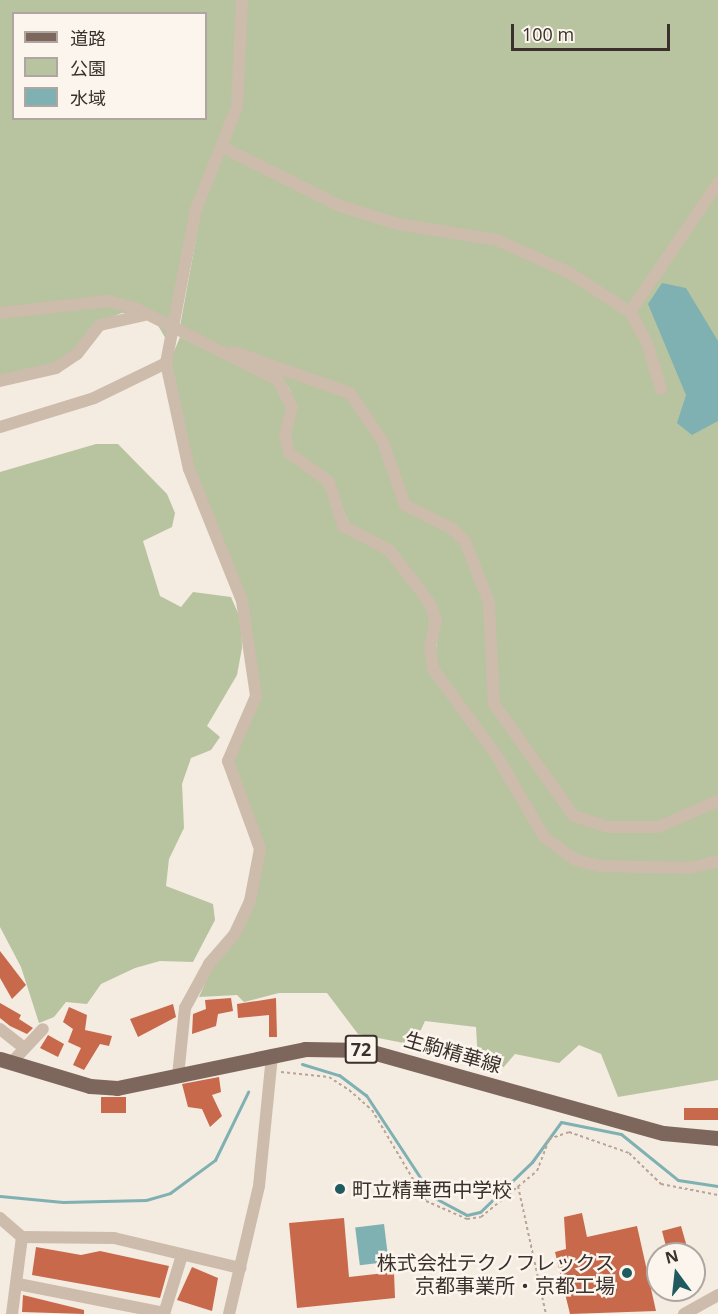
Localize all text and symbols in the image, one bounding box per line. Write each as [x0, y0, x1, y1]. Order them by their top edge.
legend [12, 12, 207, 120]
scale bar [514, 12, 673, 50]
text: 100 m [522, 22, 574, 46]
text: 道路 [70, 26, 106, 50]
text: 公園 [70, 56, 106, 80]
text: 水域 [70, 86, 106, 110]
street label: 生駒精華線 [402, 1027, 504, 1077]
road number: 72 [344, 1034, 378, 1064]
place label: 町立精華西中学校 [352, 1177, 512, 1201]
marker: 町立精華西中学校 [333, 1182, 347, 1196]
north arrow [646, 1242, 706, 1302]
text: N [663, 1244, 681, 1269]
place label: 株式会社テクノフレックス 京都事業所・京都工場 [375, 1250, 615, 1297]
marker: 株式会社テクノフレックス 京都事業所・京都工場 [620, 1266, 634, 1280]

